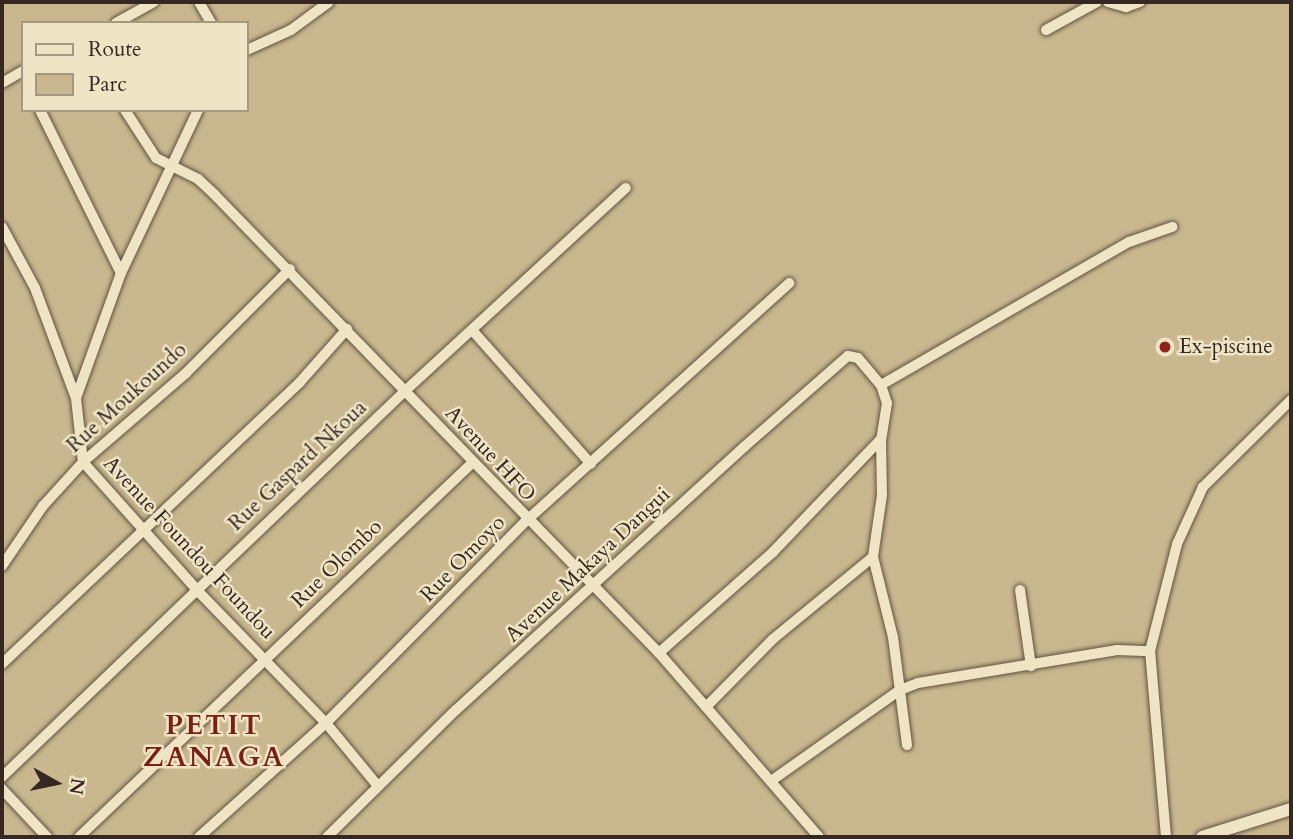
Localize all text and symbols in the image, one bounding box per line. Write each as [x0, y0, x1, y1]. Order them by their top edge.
legend [21, 21, 248, 112]
text: Route [88, 35, 142, 64]
text: Parc [88, 70, 127, 99]
place label: Ex-piscine [1179, 334, 1273, 360]
street label: Rue Moukoundo [62, 338, 192, 458]
marker: Ex-piscine [1157, 339, 1173, 355]
street label: Rue Gaspard Nkoua [224, 395, 372, 537]
street label: Avenue HFO [439, 401, 541, 507]
street label: Avenue Foundou Foundou [98, 451, 280, 645]
street label: Avenue Makaya Dangui [500, 482, 676, 648]
street label: Rue Omoyo [415, 510, 511, 608]
street label: Rue Olombo [286, 514, 388, 614]
district label: PETIT ZANAGA [143, 708, 285, 774]
north arrow [21, 748, 91, 818]
text: N [63, 776, 91, 796]

